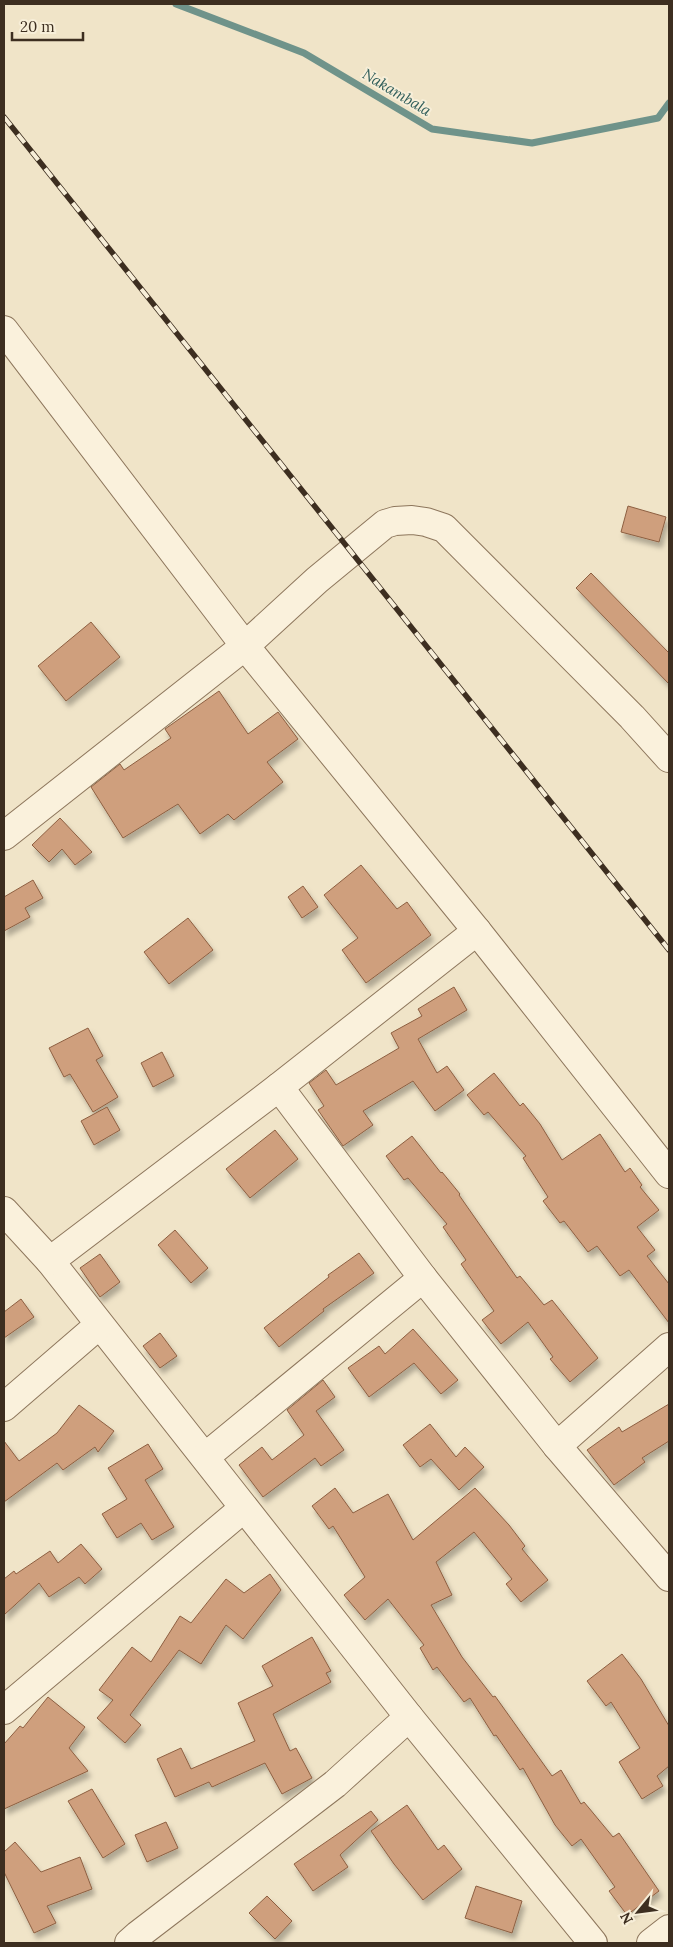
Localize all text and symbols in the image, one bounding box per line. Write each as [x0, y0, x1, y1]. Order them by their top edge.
scale bar [12, 10, 84, 42]
text: 20 m [20, 17, 55, 36]
water label: Nakambala [359, 64, 436, 120]
north arrow [613, 1887, 663, 1937]
text: N [616, 1909, 637, 1927]

